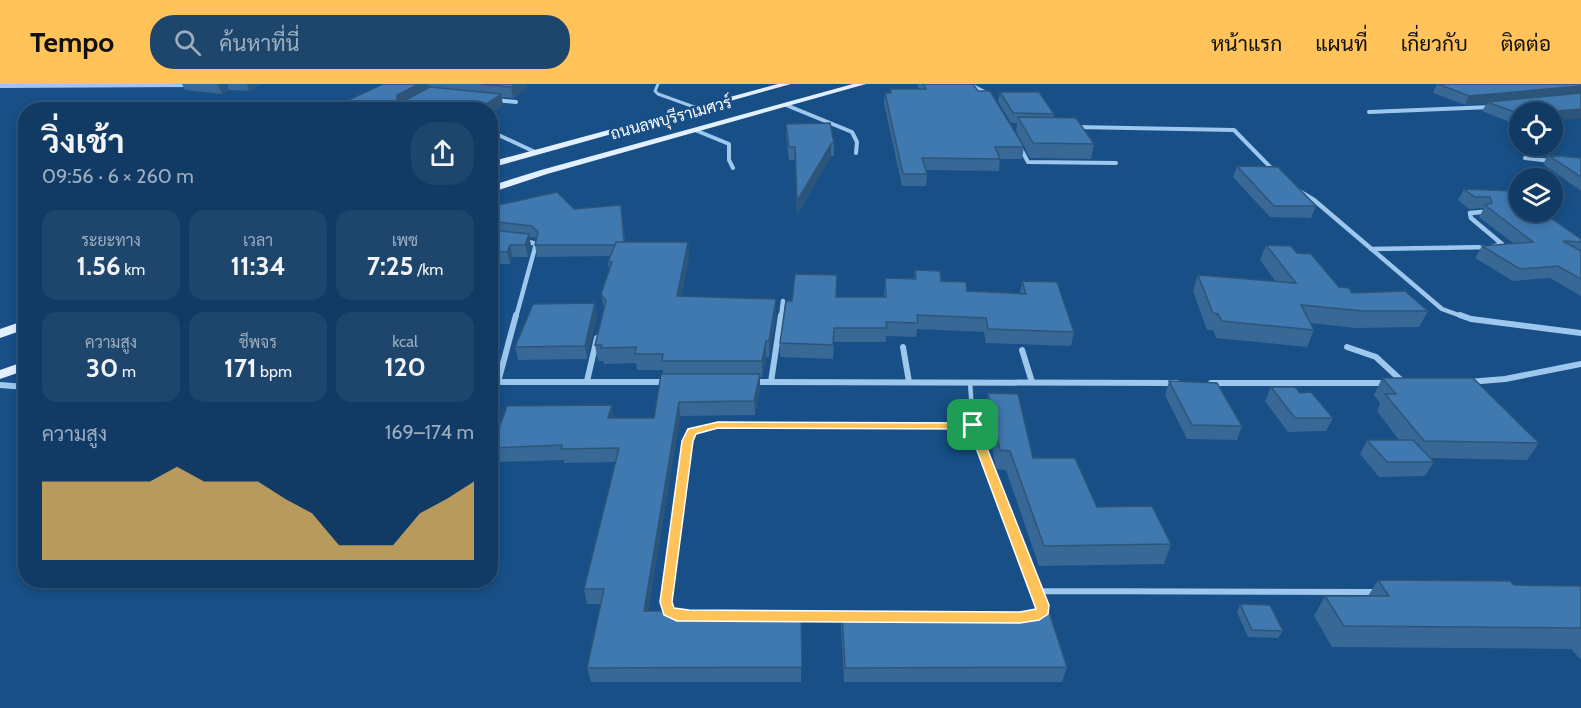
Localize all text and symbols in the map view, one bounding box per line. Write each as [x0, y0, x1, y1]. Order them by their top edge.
search box [150, 15, 570, 69]
text: Tempo [30, 25, 114, 59]
icon: search [171, 26, 204, 59]
text: ค้นหาที่นี่ [219, 30, 300, 57]
text: หน้าแรก [1211, 31, 1282, 56]
text: แผนที่ [1315, 31, 1368, 56]
text: เกี่ยวกับ [1401, 31, 1468, 56]
text: ติดต่อ [1501, 31, 1551, 56]
street label: ถนนลพบุรีราเมศวร์ [608, 90, 734, 145]
map controls [1509, 102, 1563, 222]
button: locate [1509, 102, 1563, 156]
text: วิ่งเช้า [42, 121, 125, 161]
button: share [411, 122, 474, 185]
text: 09:56 · 6 × 260 m [42, 164, 194, 188]
button: layers [1509, 168, 1563, 222]
text: ระยะทาง [81, 231, 141, 250]
text: เวลา [243, 231, 273, 250]
text: เพซ [392, 231, 418, 250]
text: 1.56 [77, 250, 121, 282]
text: 11:34 [230, 250, 286, 282]
text: 7:25 [367, 250, 413, 282]
text: km [121, 260, 145, 279]
text: /km [413, 260, 443, 279]
text: kcal [392, 332, 418, 351]
text: ความสูง [85, 333, 137, 352]
text: ชีพจร [239, 333, 277, 352]
text: 120 [384, 351, 426, 383]
text: 30 [86, 352, 118, 384]
text: 171 [224, 352, 257, 384]
text: m [118, 362, 136, 381]
text: bpm [257, 362, 292, 381]
pin [947, 399, 998, 450]
icon: arrive [956, 408, 989, 441]
text: 169–174 m [385, 420, 474, 444]
text: ความสูง [42, 422, 107, 446]

